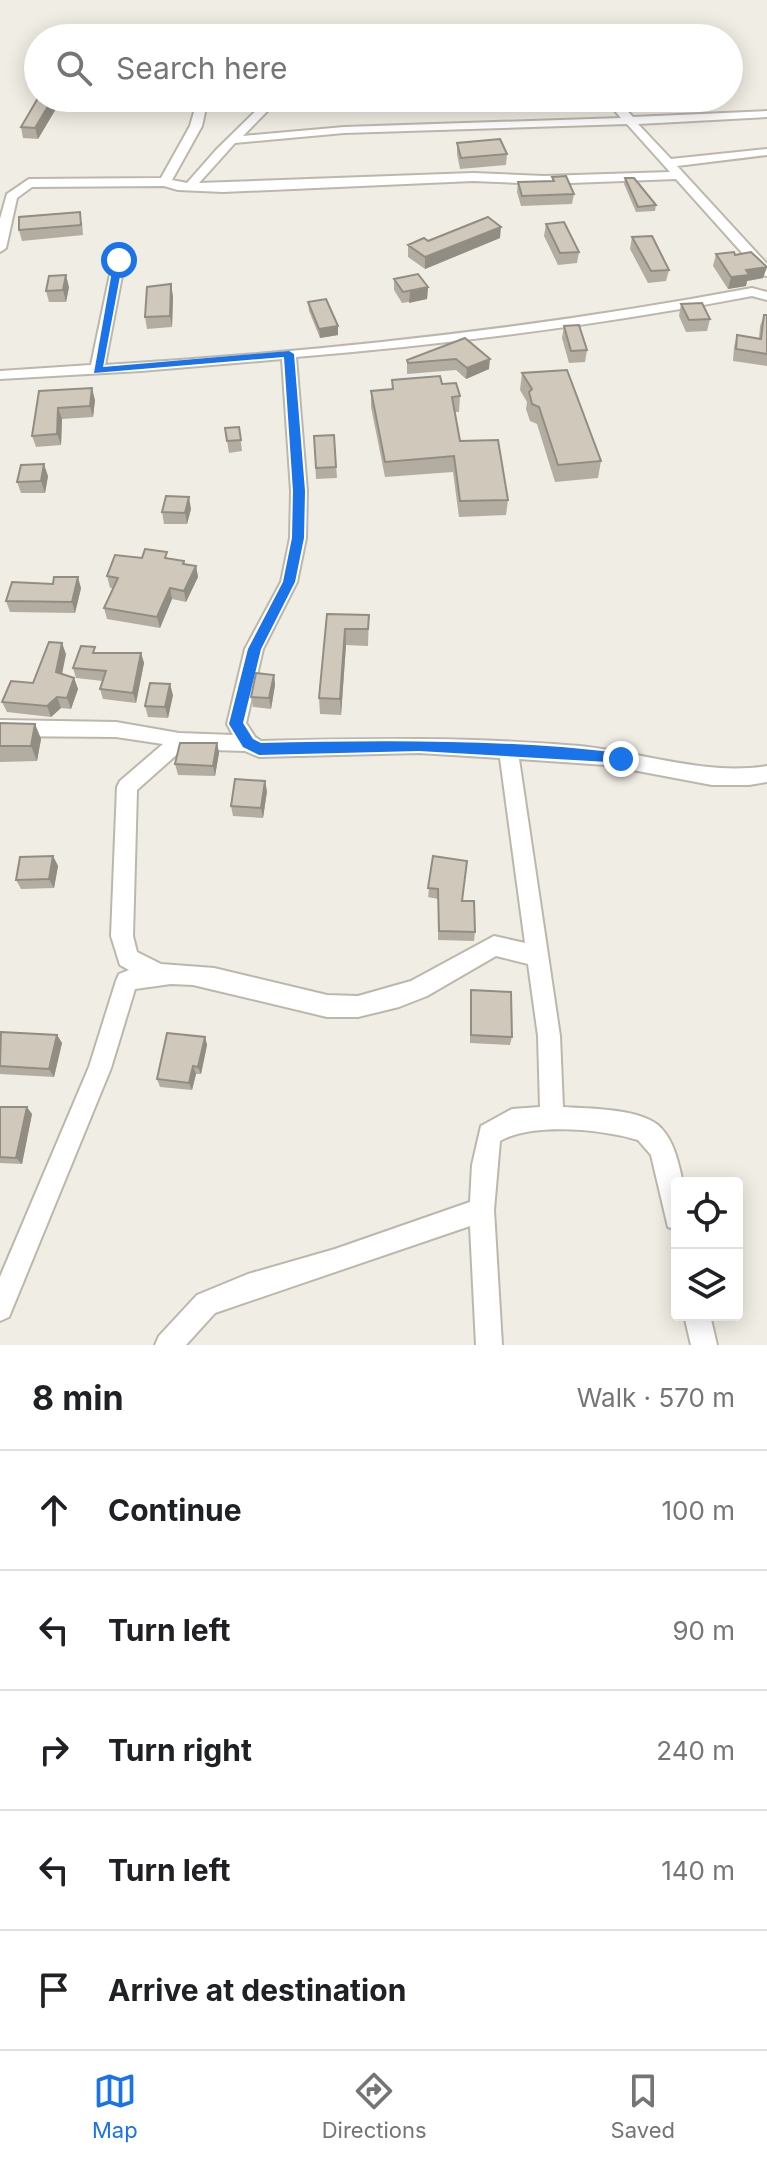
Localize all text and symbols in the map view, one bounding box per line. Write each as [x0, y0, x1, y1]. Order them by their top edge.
search box [24, 24, 743, 112]
icon: search [52, 46, 96, 90]
text: Search here [116, 50, 288, 86]
route start [101, 242, 137, 278]
route end [603, 741, 639, 777]
map controls [671, 1177, 743, 1321]
button: locate [671, 1177, 743, 1249]
button: layers [671, 1249, 743, 1321]
text: 8 min [32, 1377, 124, 1418]
text: Walk · 570 m [577, 1382, 735, 1413]
icon: ahead [32, 1488, 76, 1532]
text: Continue [108, 1492, 242, 1528]
text: 100 m [662, 1495, 735, 1526]
icon: left [32, 1608, 76, 1652]
text: Turn left [108, 1612, 230, 1648]
text: 90 m [672, 1615, 735, 1646]
icon: right [32, 1728, 76, 1772]
text: Turn right [108, 1732, 252, 1768]
text: 240 m [656, 1735, 735, 1766]
icon: left [32, 1848, 76, 1892]
text: Turn left [108, 1852, 230, 1888]
text: 140 m [661, 1855, 735, 1886]
icon: arrive [32, 1968, 76, 2012]
text: Arrive at destination [108, 1972, 406, 2008]
tab: Map [92, 2069, 138, 2143]
tab: Directions [322, 2069, 427, 2143]
tab: Saved [611, 2069, 675, 2143]

